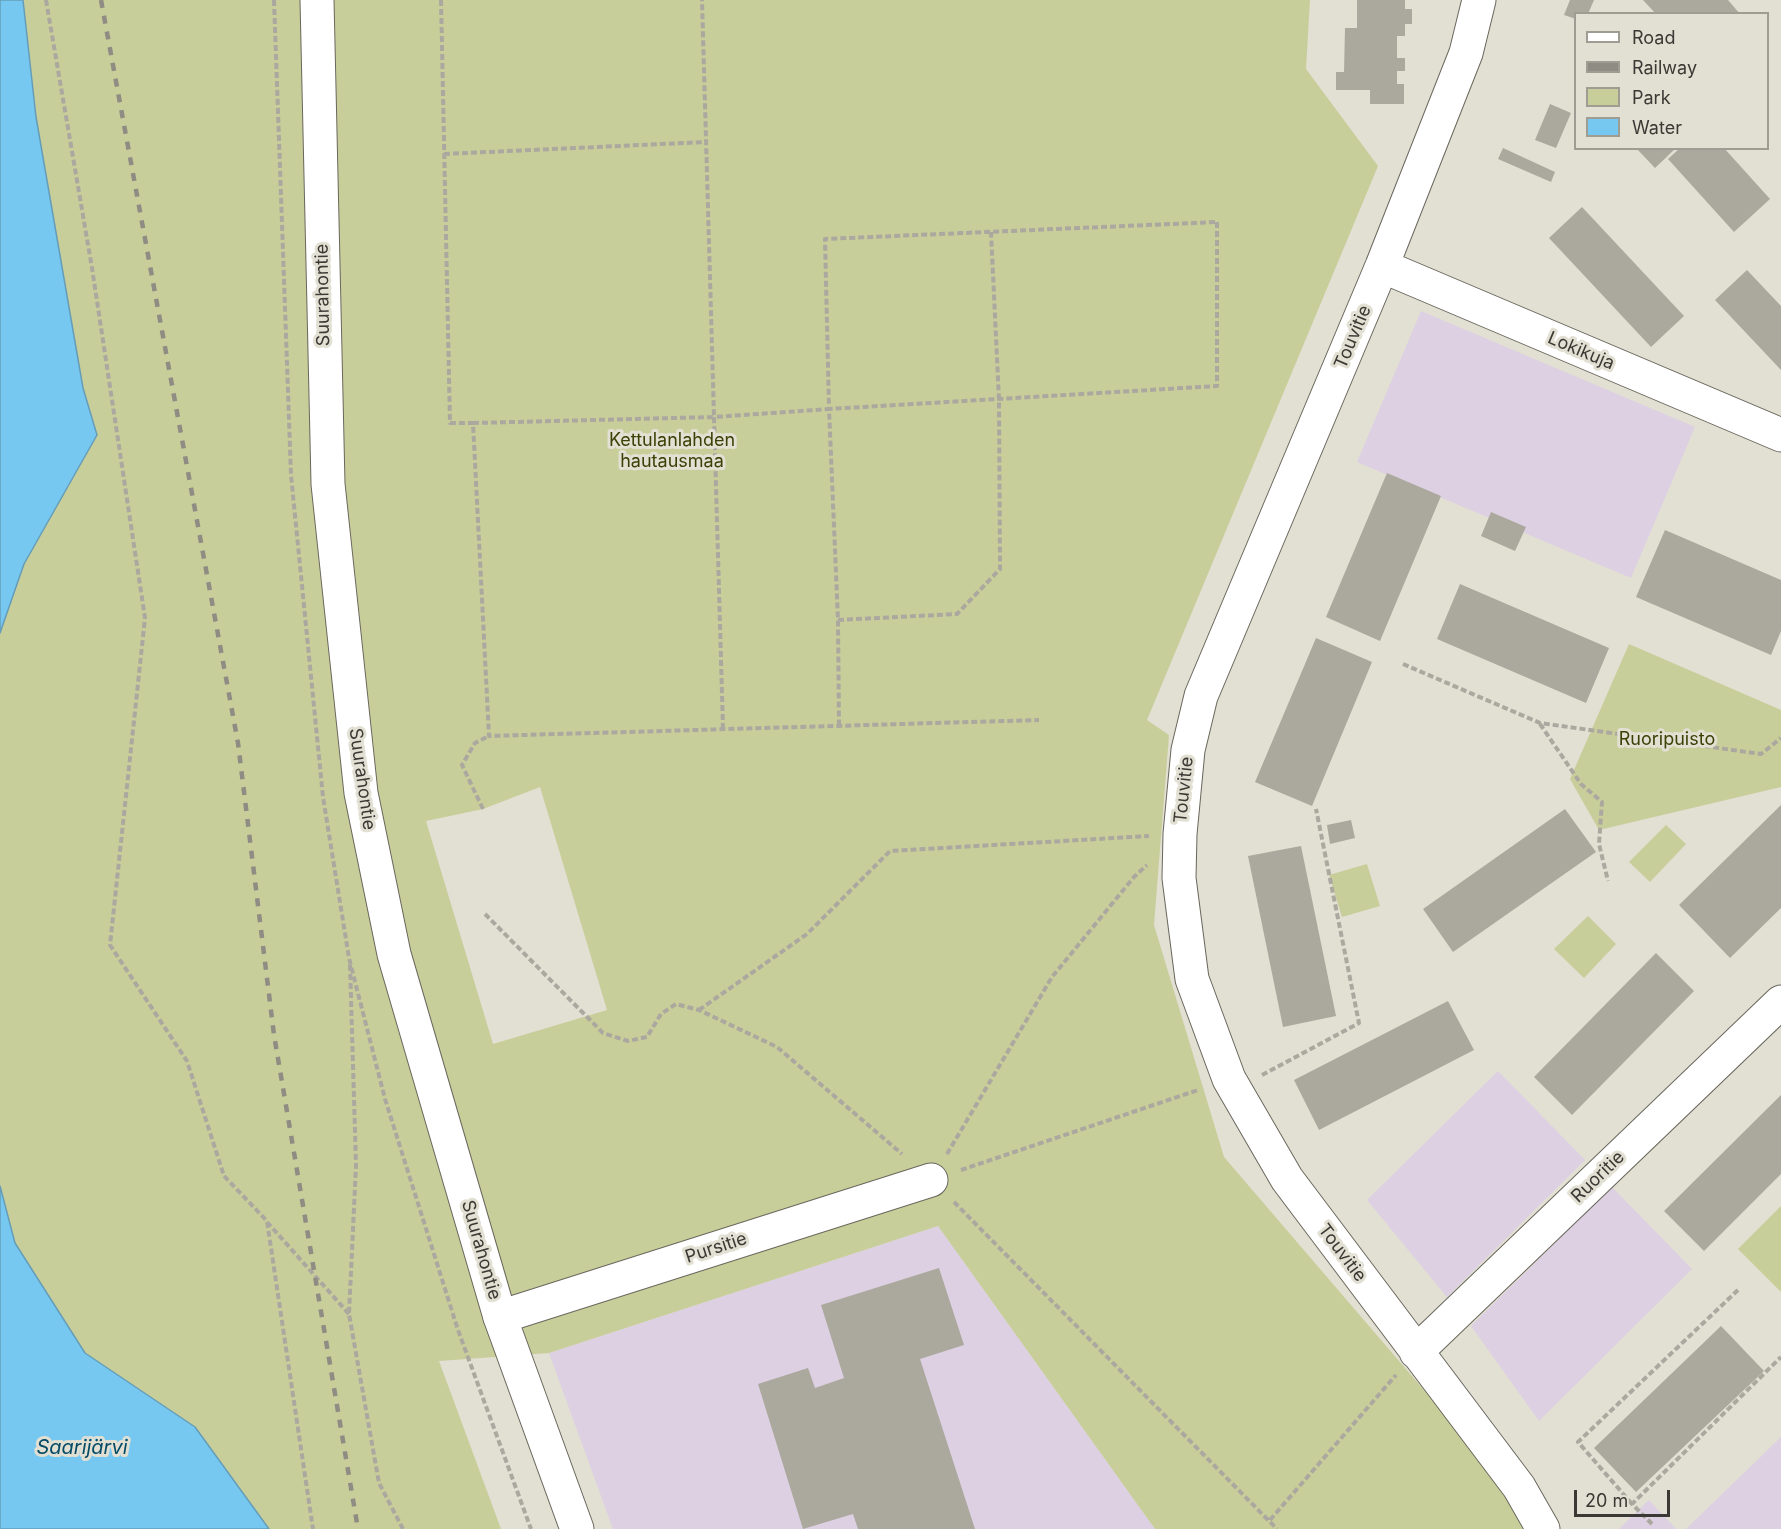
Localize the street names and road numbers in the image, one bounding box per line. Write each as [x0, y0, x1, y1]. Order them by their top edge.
street label: Suurahontie [311, 244, 335, 346]
street label: Touvitie [1330, 302, 1376, 372]
street label: Lokikuja [1544, 327, 1618, 375]
street label: Suurahontie [344, 727, 380, 831]
street label: Touvitie [1170, 756, 1198, 824]
street label: Ruoritie [1567, 1147, 1629, 1207]
street label: Suurahontie [456, 1198, 506, 1302]
street label: Touvitie [1313, 1220, 1371, 1286]
street label: Pursitie [682, 1228, 750, 1268]

